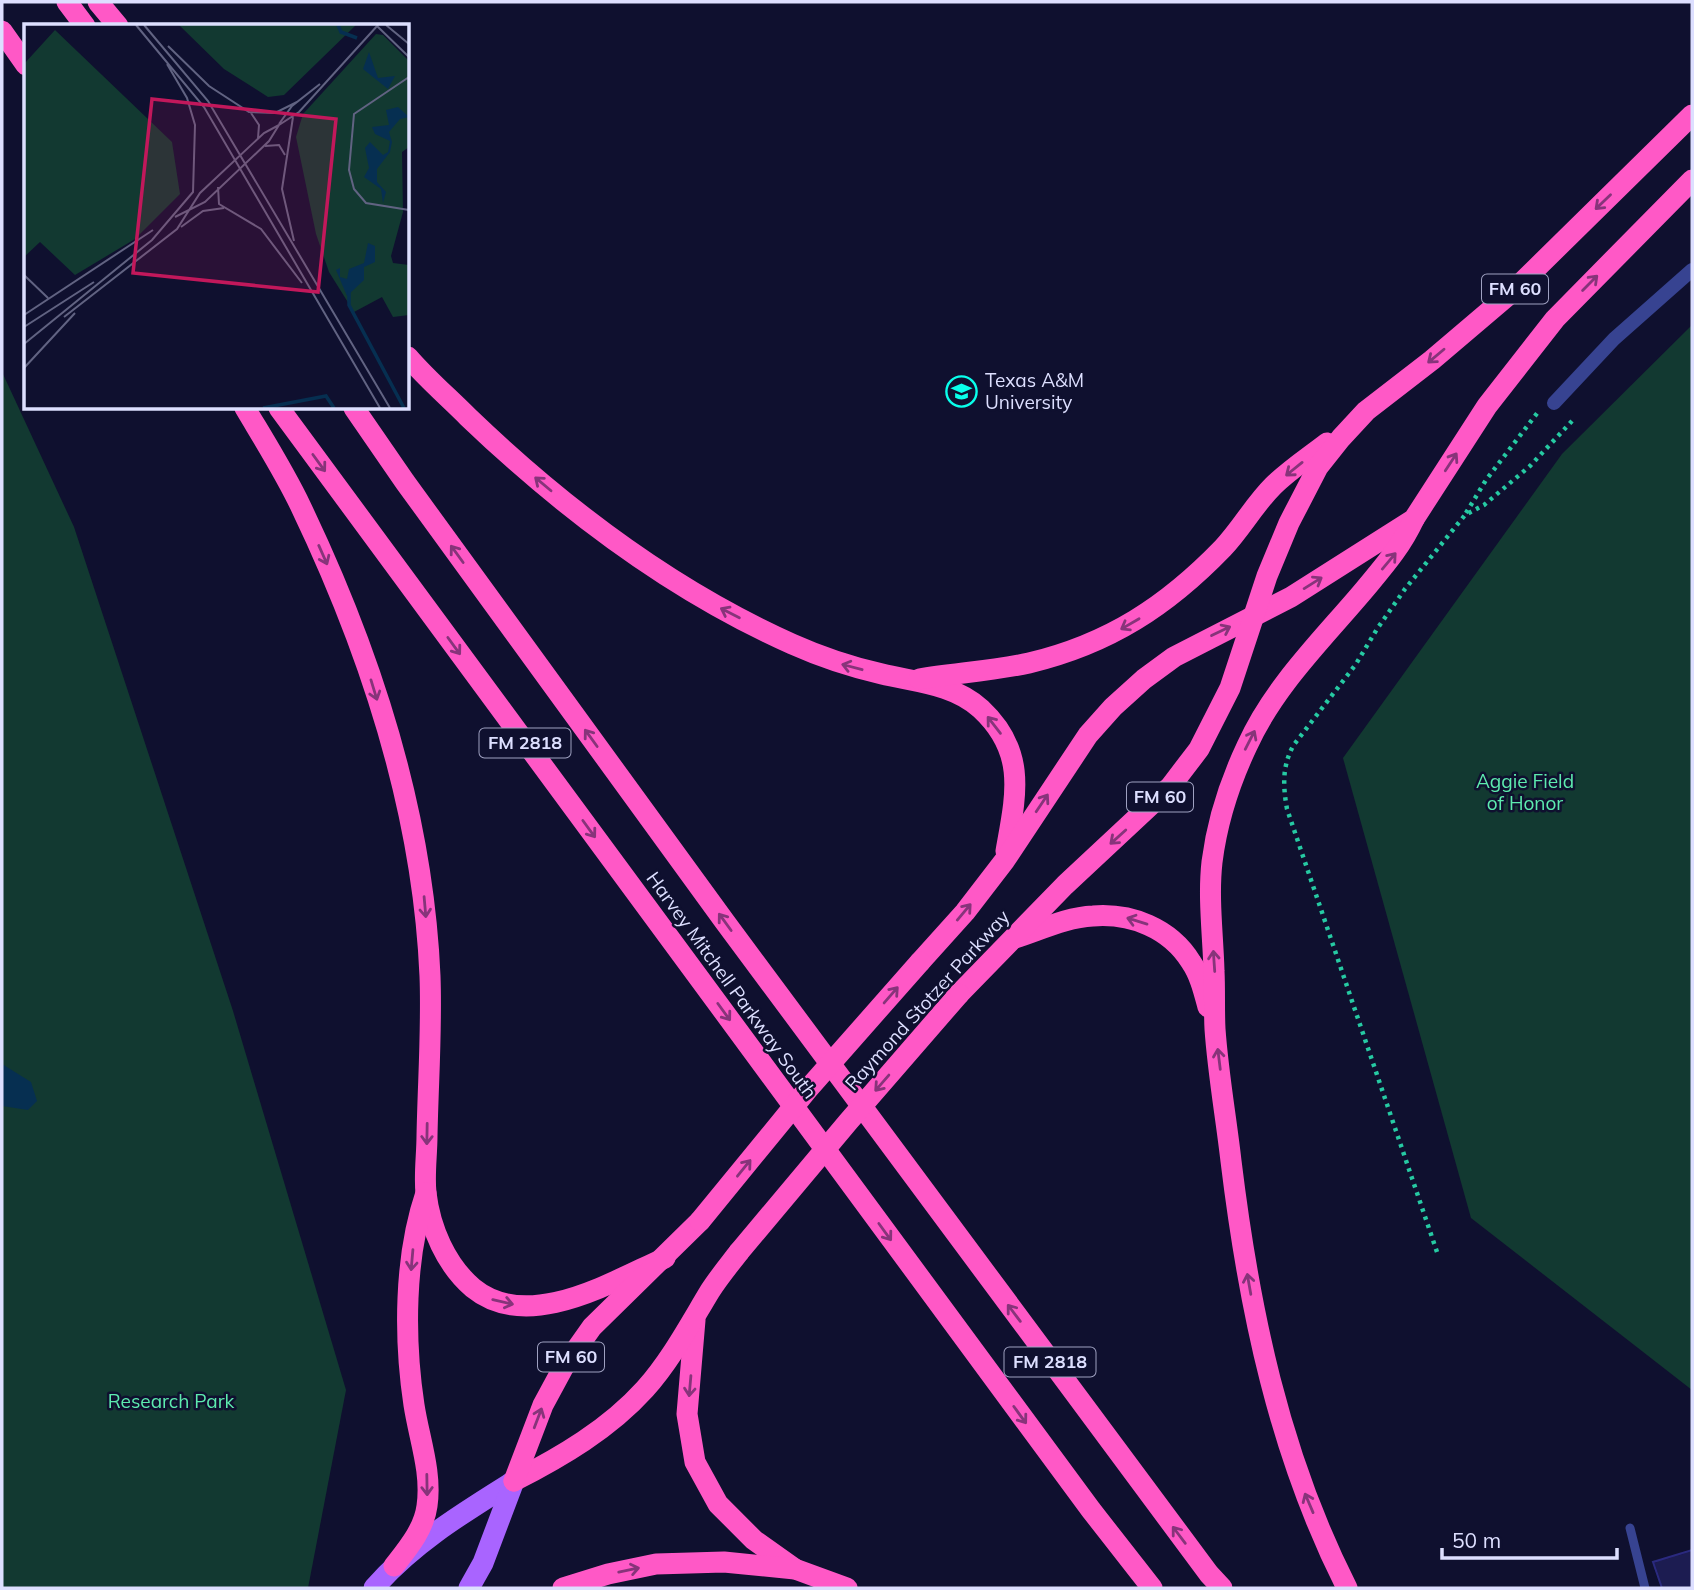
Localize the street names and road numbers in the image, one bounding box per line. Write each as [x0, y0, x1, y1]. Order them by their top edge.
road number: FM 60 [1482, 274, 1548, 304]
road number: FM 2818 [480, 728, 570, 758]
road number: FM 60 [1127, 782, 1193, 812]
street label: Harvey Mitchell Parkway South [642, 867, 822, 1103]
street label: Raymond Stotzer Parkway [840, 905, 1014, 1095]
road number: FM 60 [538, 1342, 604, 1372]
road number: FM 2818 [1004, 1348, 1096, 1377]

